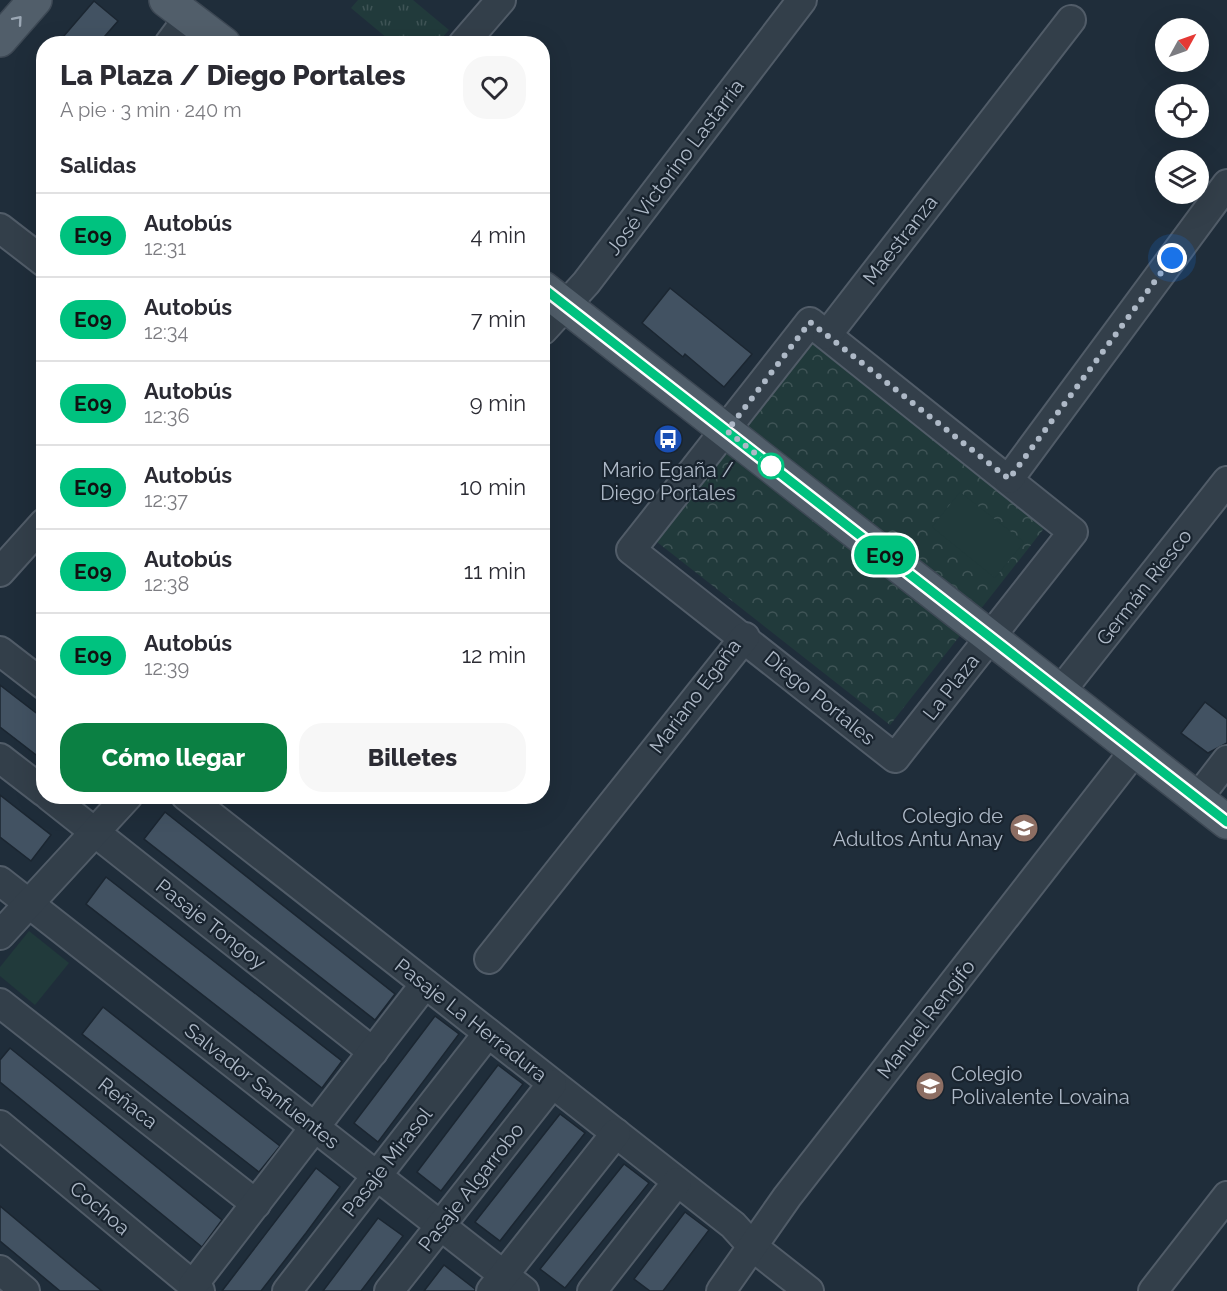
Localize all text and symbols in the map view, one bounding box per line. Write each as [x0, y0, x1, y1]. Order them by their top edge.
one-way arrow [11, 16, 22, 27]
north arrow [1155, 18, 1209, 72]
map controls [1155, 18, 1209, 204]
button: heart [463, 56, 526, 119]
text: La Plaza / Diego Portales [60, 59, 406, 92]
street label: José Victorino Lastarria [601, 74, 749, 260]
button: locate [1155, 84, 1209, 138]
text: A pie · 3 min · 240 m [60, 98, 242, 122]
button: layers [1155, 150, 1209, 204]
text: Salidas [60, 152, 136, 178]
street label: Maestranza [858, 191, 942, 289]
text: Autobús [144, 210, 232, 236]
text: 4 min [471, 222, 526, 248]
text: E09 [74, 223, 112, 248]
text: 12:31 [144, 236, 186, 260]
your location [1157, 243, 1187, 273]
text: Autobús [144, 294, 232, 320]
text: 7 min [471, 306, 526, 332]
text: E09 [74, 307, 112, 332]
text: 12:34 [144, 320, 188, 344]
text: Autobús [144, 378, 232, 404]
text: 9 min [470, 390, 526, 416]
text: E09 [74, 391, 112, 416]
text: 12:36 [144, 404, 189, 428]
bus stop icon: Mario Egaña / Diego Portales [652, 423, 684, 455]
unlabelled marker [758, 453, 784, 479]
place label: Mario Egaña / Diego Portales [600, 458, 736, 505]
text: Autobús [144, 462, 232, 488]
text: 10 min [460, 474, 526, 500]
text: E09 [74, 475, 112, 500]
text: 12:37 [144, 488, 188, 512]
street label: Germán Riesco [1091, 524, 1197, 650]
line badge: E09 [850, 536, 920, 574]
text: E09 [866, 543, 904, 568]
text: Autobús [144, 546, 232, 572]
text: 11 min [464, 558, 526, 584]
text: E09 [74, 559, 112, 584]
text: 12:38 [144, 572, 189, 596]
text: Autobús [144, 630, 232, 656]
street label: Mariano Egaña [644, 634, 746, 758]
text: 12 min [462, 642, 526, 668]
text: E09 [74, 643, 112, 668]
street label: Diego Portales [760, 646, 880, 750]
street label: La Plaza [918, 649, 984, 725]
text: 12:39 [144, 656, 189, 680]
button: Cómo llegar [60, 723, 287, 792]
button: Billetes [299, 723, 526, 792]
place label: Colegio de Adultos Antu Anay [833, 804, 1003, 851]
school or university icon: Colegio de Adultos Antu Anay [1008, 812, 1040, 844]
street label: Pasaje Tongoy [151, 874, 271, 974]
street label: Pasaje La Herradura [390, 953, 552, 1087]
street label: Manuel Rengifo [872, 955, 980, 1083]
street label: Salvador Sanfuentes [180, 1018, 344, 1154]
place label: Colegio Polivalente Lovaina [951, 1062, 1130, 1109]
school or university icon: Colegio Polivalente Lovaina [914, 1070, 946, 1102]
street label: Reñaca [93, 1072, 163, 1134]
street label: Pasaje Mirasol [337, 1102, 437, 1221]
street label: Pasaje Algarrobo [413, 1118, 529, 1256]
street label: Cochoa [65, 1176, 135, 1240]

